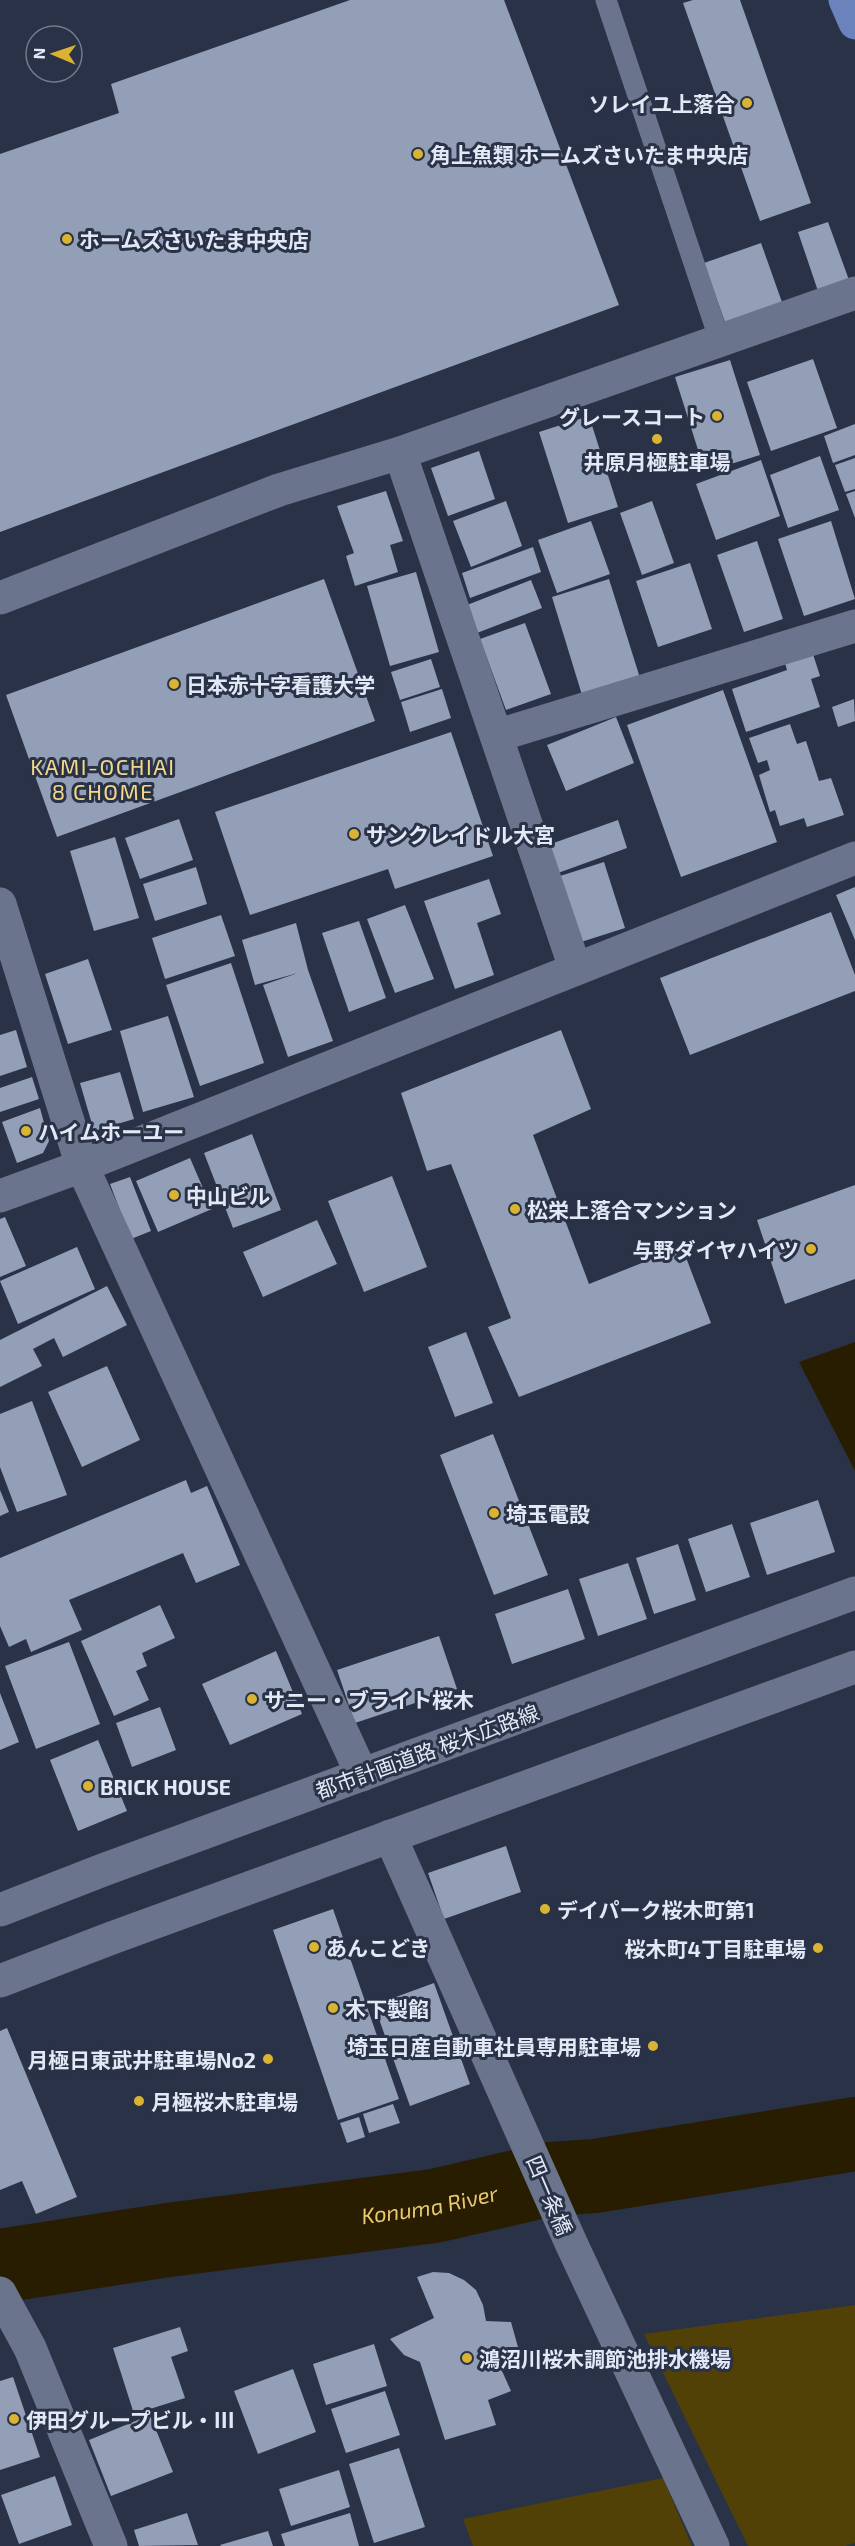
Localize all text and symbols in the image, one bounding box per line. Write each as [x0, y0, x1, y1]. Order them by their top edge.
north arrow [24, 24, 84, 84]
text: N [29, 47, 48, 60]
place label: ソレイユ上落合 [588, 91, 735, 116]
marker: ソレイユ上落合 [740, 96, 754, 110]
place label: 角上魚類 ホームズさいたま中央店 [430, 142, 748, 167]
marker: 角上魚類 ホームズさいたま中央店 [411, 147, 425, 161]
place label: ホームズさいたま中央店 [79, 227, 309, 252]
marker: ホームズさいたま中央店 [60, 232, 74, 246]
place label: グレースコート [559, 404, 705, 429]
marker: グレースコート [710, 409, 724, 423]
marker: 井原月極駐車場 [650, 432, 664, 446]
place label: 井原月極駐車場 [584, 449, 731, 474]
place label: 日本赤十字看護大学 [186, 672, 375, 697]
marker: 日本赤十字看護大学 [167, 677, 181, 691]
district label: KAMI-OCHIAI 8 CHOME [30, 753, 176, 804]
place label: サンクレイドル大宮 [366, 822, 555, 847]
marker: サンクレイドル大宮 [347, 827, 361, 841]
place label: ハイムホーユー [38, 1119, 184, 1144]
marker: ハイムホーユー [19, 1124, 33, 1138]
place label: 中山ビル [186, 1183, 270, 1208]
marker: 中山ビル [167, 1188, 181, 1202]
place label: 松栄上落合マンション [527, 1197, 737, 1222]
marker: 松栄上落合マンション [508, 1202, 522, 1216]
place label: 与野ダイヤハイツ [632, 1237, 799, 1262]
marker: 与野ダイヤハイツ [804, 1242, 818, 1256]
place label: 埼玉電設 [506, 1501, 590, 1526]
marker: 埼玉電設 [487, 1506, 501, 1520]
place label: サニー・ブライト桜木 [264, 1687, 474, 1712]
marker: サニー・ブライト桜木 [245, 1692, 259, 1706]
street label: 都市計画道路 桜木広路線 [312, 1699, 542, 1803]
place label: BRICK HOUSE [100, 1774, 231, 1799]
marker: BRICK HOUSE [81, 1779, 95, 1793]
place label: デイパーク桜木町第1 [557, 1897, 755, 1922]
marker: デイパーク桜木町第1 [538, 1902, 552, 1916]
place label: あんこどき [326, 1935, 430, 1960]
place label: 桜木町4丁目駐車場 [625, 1936, 806, 1961]
marker: あんこどき [307, 1940, 321, 1954]
marker: 桜木町4丁目駐車場 [811, 1941, 825, 1955]
place label: 木下製餡 [345, 1996, 429, 2021]
marker: 木下製餡 [326, 2001, 340, 2015]
place label: 埼玉日産自動車社員専用駐車場 [347, 2034, 641, 2059]
marker: 埼玉日産自動車社員専用駐車場 [646, 2039, 660, 2053]
place label: 月極日東武井駐車場No2 [27, 2047, 256, 2072]
marker: 月極日東武井駐車場No2 [261, 2052, 275, 2066]
place label: 月極桜木駐車場 [151, 2089, 298, 2114]
marker: 月極桜木駐車場 [132, 2094, 146, 2108]
street label: 四一条橋 [522, 2151, 578, 2239]
water label: Konuma River [360, 2178, 501, 2228]
place label: 鴻沼川桜木調節池排水機場 [479, 2346, 731, 2371]
marker: 鴻沼川桜木調節池排水機場 [460, 2351, 474, 2365]
place label: 伊田グループビル・Ⅲ [26, 2407, 235, 2432]
marker: 伊田グループビル・Ⅲ [7, 2412, 21, 2426]

